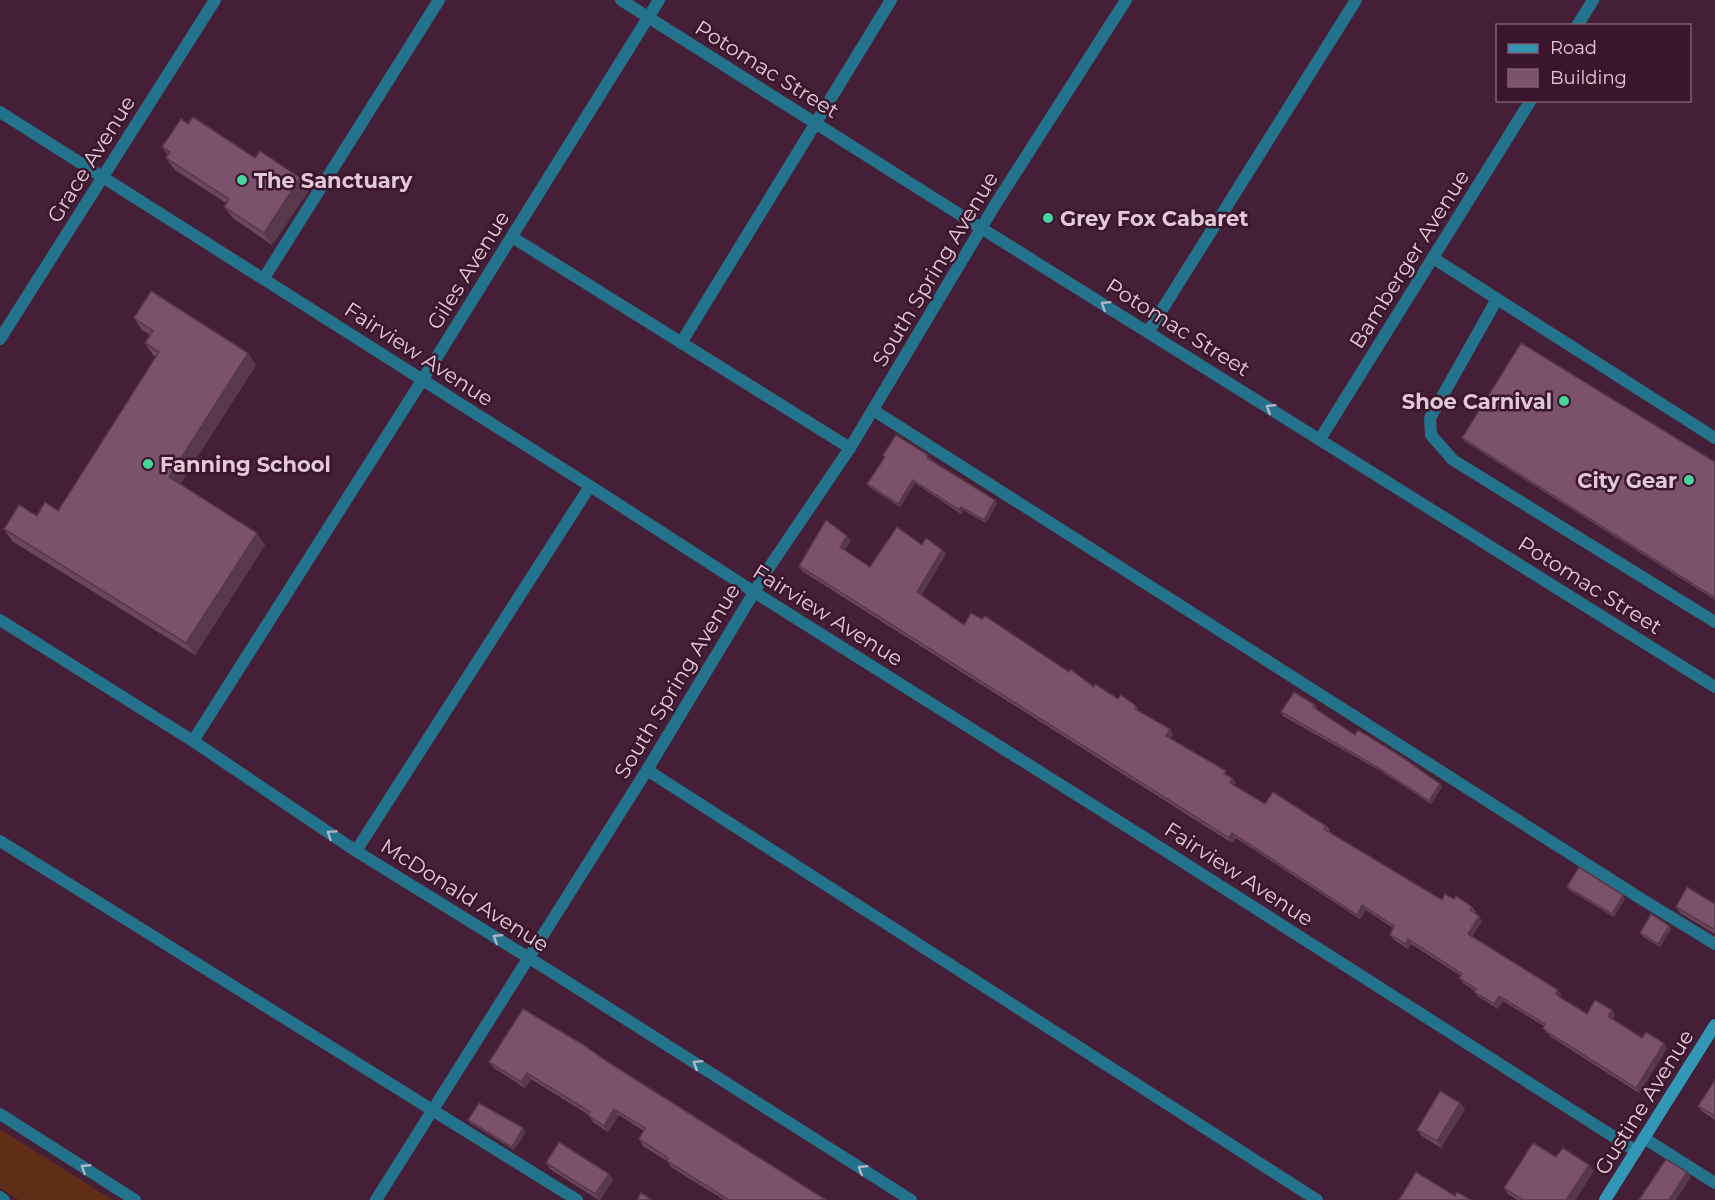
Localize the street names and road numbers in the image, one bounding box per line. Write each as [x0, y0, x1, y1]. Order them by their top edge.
street label: Potomac Street [691, 15, 843, 123]
street label: Grace Avenue [42, 91, 140, 227]
street label: Bamberger Avenue [1344, 165, 1474, 353]
street label: South Spring Avenue [867, 167, 1003, 371]
street label: Giles Avenue [422, 206, 514, 334]
street label: Potomac Street [1102, 273, 1254, 381]
street label: Fairview Avenue [340, 297, 498, 411]
street label: Potomac Street [1514, 531, 1666, 639]
street label: Fairview Avenue [748, 559, 908, 671]
street label: South Spring Avenue [609, 579, 745, 783]
street label: Fairview Avenue [1160, 817, 1318, 931]
street label: McDonald Avenue [376, 833, 554, 957]
street label: Gustine Avenue [1589, 1025, 1699, 1179]

